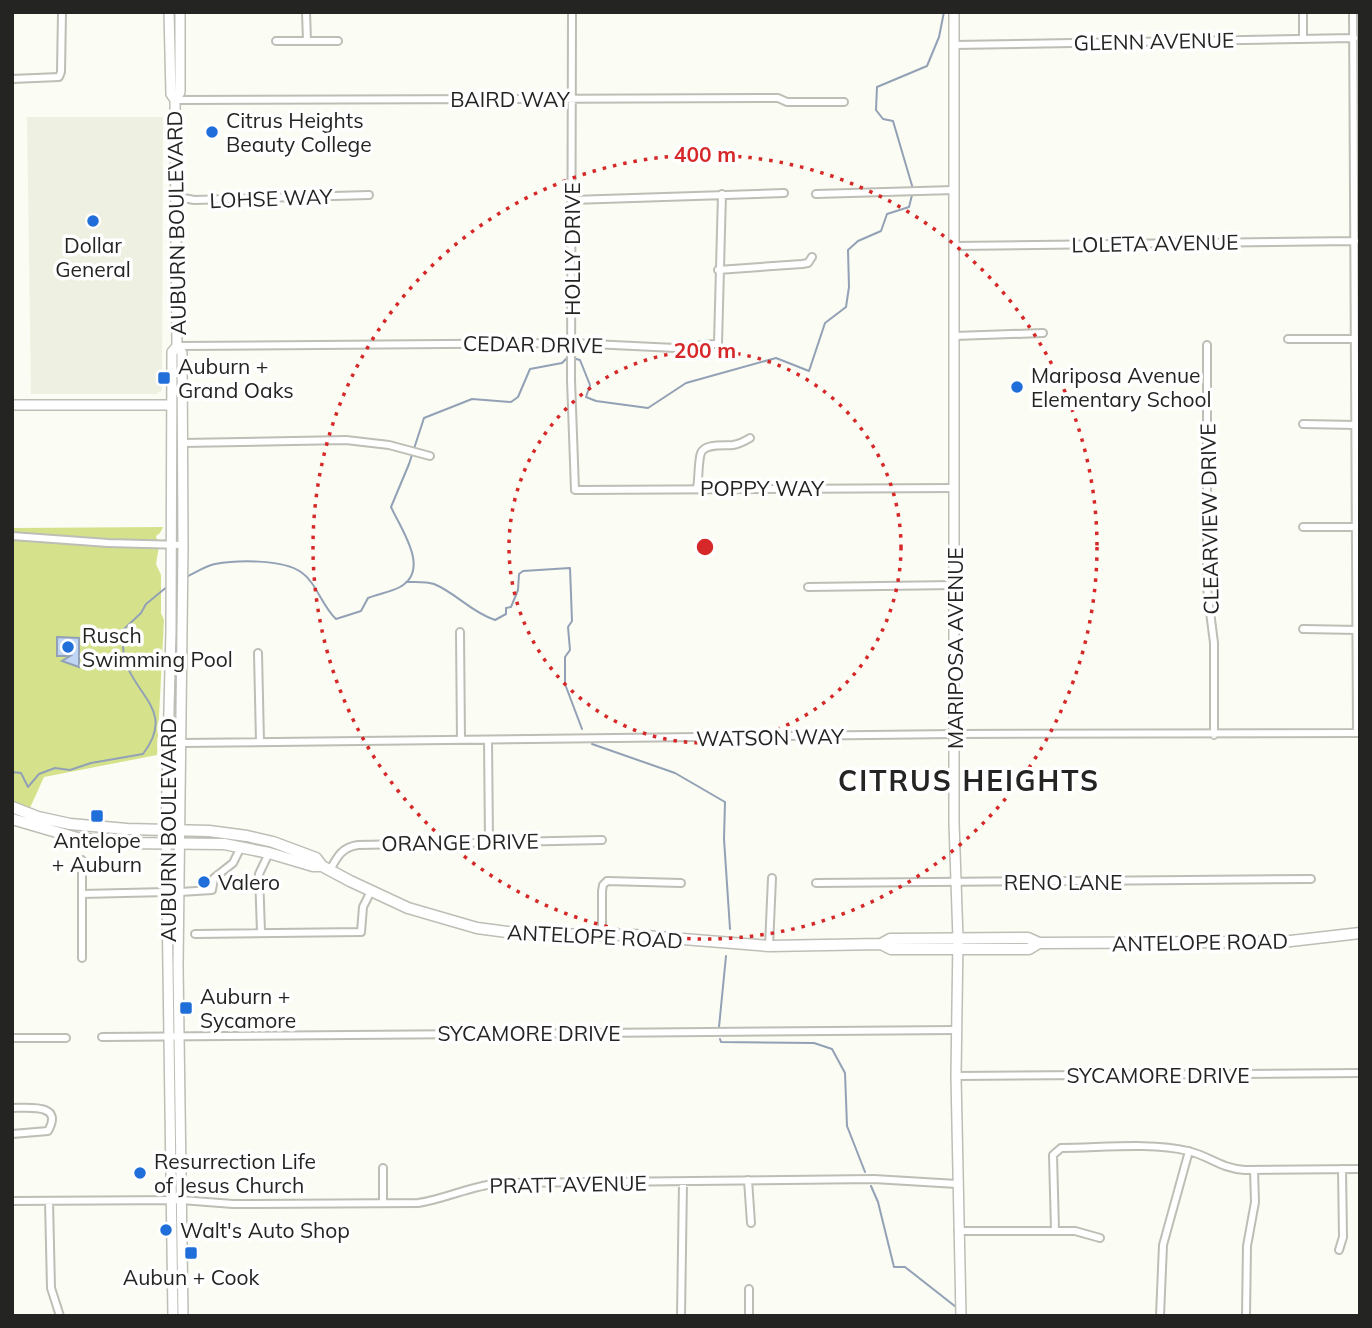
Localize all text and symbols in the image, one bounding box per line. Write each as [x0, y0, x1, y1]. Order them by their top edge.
street label: GLENN AVENUE [1073, 27, 1235, 55]
street label: BAIRD WAY [450, 86, 570, 112]
place label: Citrus Heights Beauty College [226, 107, 372, 157]
street label: AUBURN BOULEVARD [161, 110, 191, 336]
marker: Citrus Heights Beauty College [204, 124, 220, 140]
text: 400 m [674, 141, 736, 167]
street label: HOLLY DRIVE [559, 182, 585, 316]
street label: LOHSE WAY [209, 183, 333, 213]
marker: Dollar General [85, 213, 101, 229]
street label: LOLETA AVENUE [1071, 229, 1239, 257]
place label: Dollar General [55, 232, 131, 282]
street label: CEDAR DRIVE [463, 330, 603, 358]
text: 200 m [674, 337, 736, 363]
place label: Auburn + Grand Oaks [178, 353, 294, 403]
place label: Mariposa Avenue Elementary School [1031, 362, 1212, 412]
marker: Auburn + Grand Oaks [156, 370, 172, 386]
marker: Mariposa Avenue Elementary School [1009, 379, 1025, 395]
street label: CLEARVIEW DRIVE [1194, 423, 1224, 615]
street label: POPPY WAY [700, 475, 824, 501]
centre of rings [693, 535, 717, 559]
street label: MARIPOSA AVENUE [942, 547, 968, 749]
place label: Rusch Swimming Pool [82, 622, 233, 672]
marker: Rusch Swimming Pool [60, 639, 76, 655]
street label: AUBURN BOULEVARD [155, 718, 181, 942]
street label: WATSON WAY [696, 723, 844, 751]
district label: CITRUS HEIGHTS [838, 763, 1100, 798]
marker: Antelope + Auburn [89, 808, 105, 824]
place label: Antelope + Auburn [52, 827, 142, 877]
street label: ORANGE DRIVE [381, 828, 539, 856]
place label: Valero [218, 869, 280, 895]
street label: RENO LANE [1004, 869, 1122, 895]
marker: Valero [196, 874, 212, 890]
street label: ANTELOPE ROAD [506, 918, 684, 954]
street label: ANTELOPE ROAD [1112, 927, 1288, 957]
place label: Auburn + Sycamore [200, 983, 296, 1033]
marker: Auburn + Sycamore [178, 1000, 194, 1016]
street label: SYCAMORE DRIVE [437, 1020, 621, 1046]
street label: SYCAMORE DRIVE [1066, 1062, 1250, 1088]
place label: Resurrection Life of Jesus Church [154, 1148, 316, 1198]
marker: Resurrection Life of Jesus Church [132, 1165, 148, 1181]
street label: PRATT AVENUE [489, 1170, 647, 1198]
place label: Walt's Auto Shop [180, 1217, 350, 1243]
marker: Walt's Auto Shop [158, 1222, 174, 1238]
marker: Aubun + Cook [183, 1245, 199, 1261]
place label: Aubun + Cook [123, 1264, 259, 1290]

